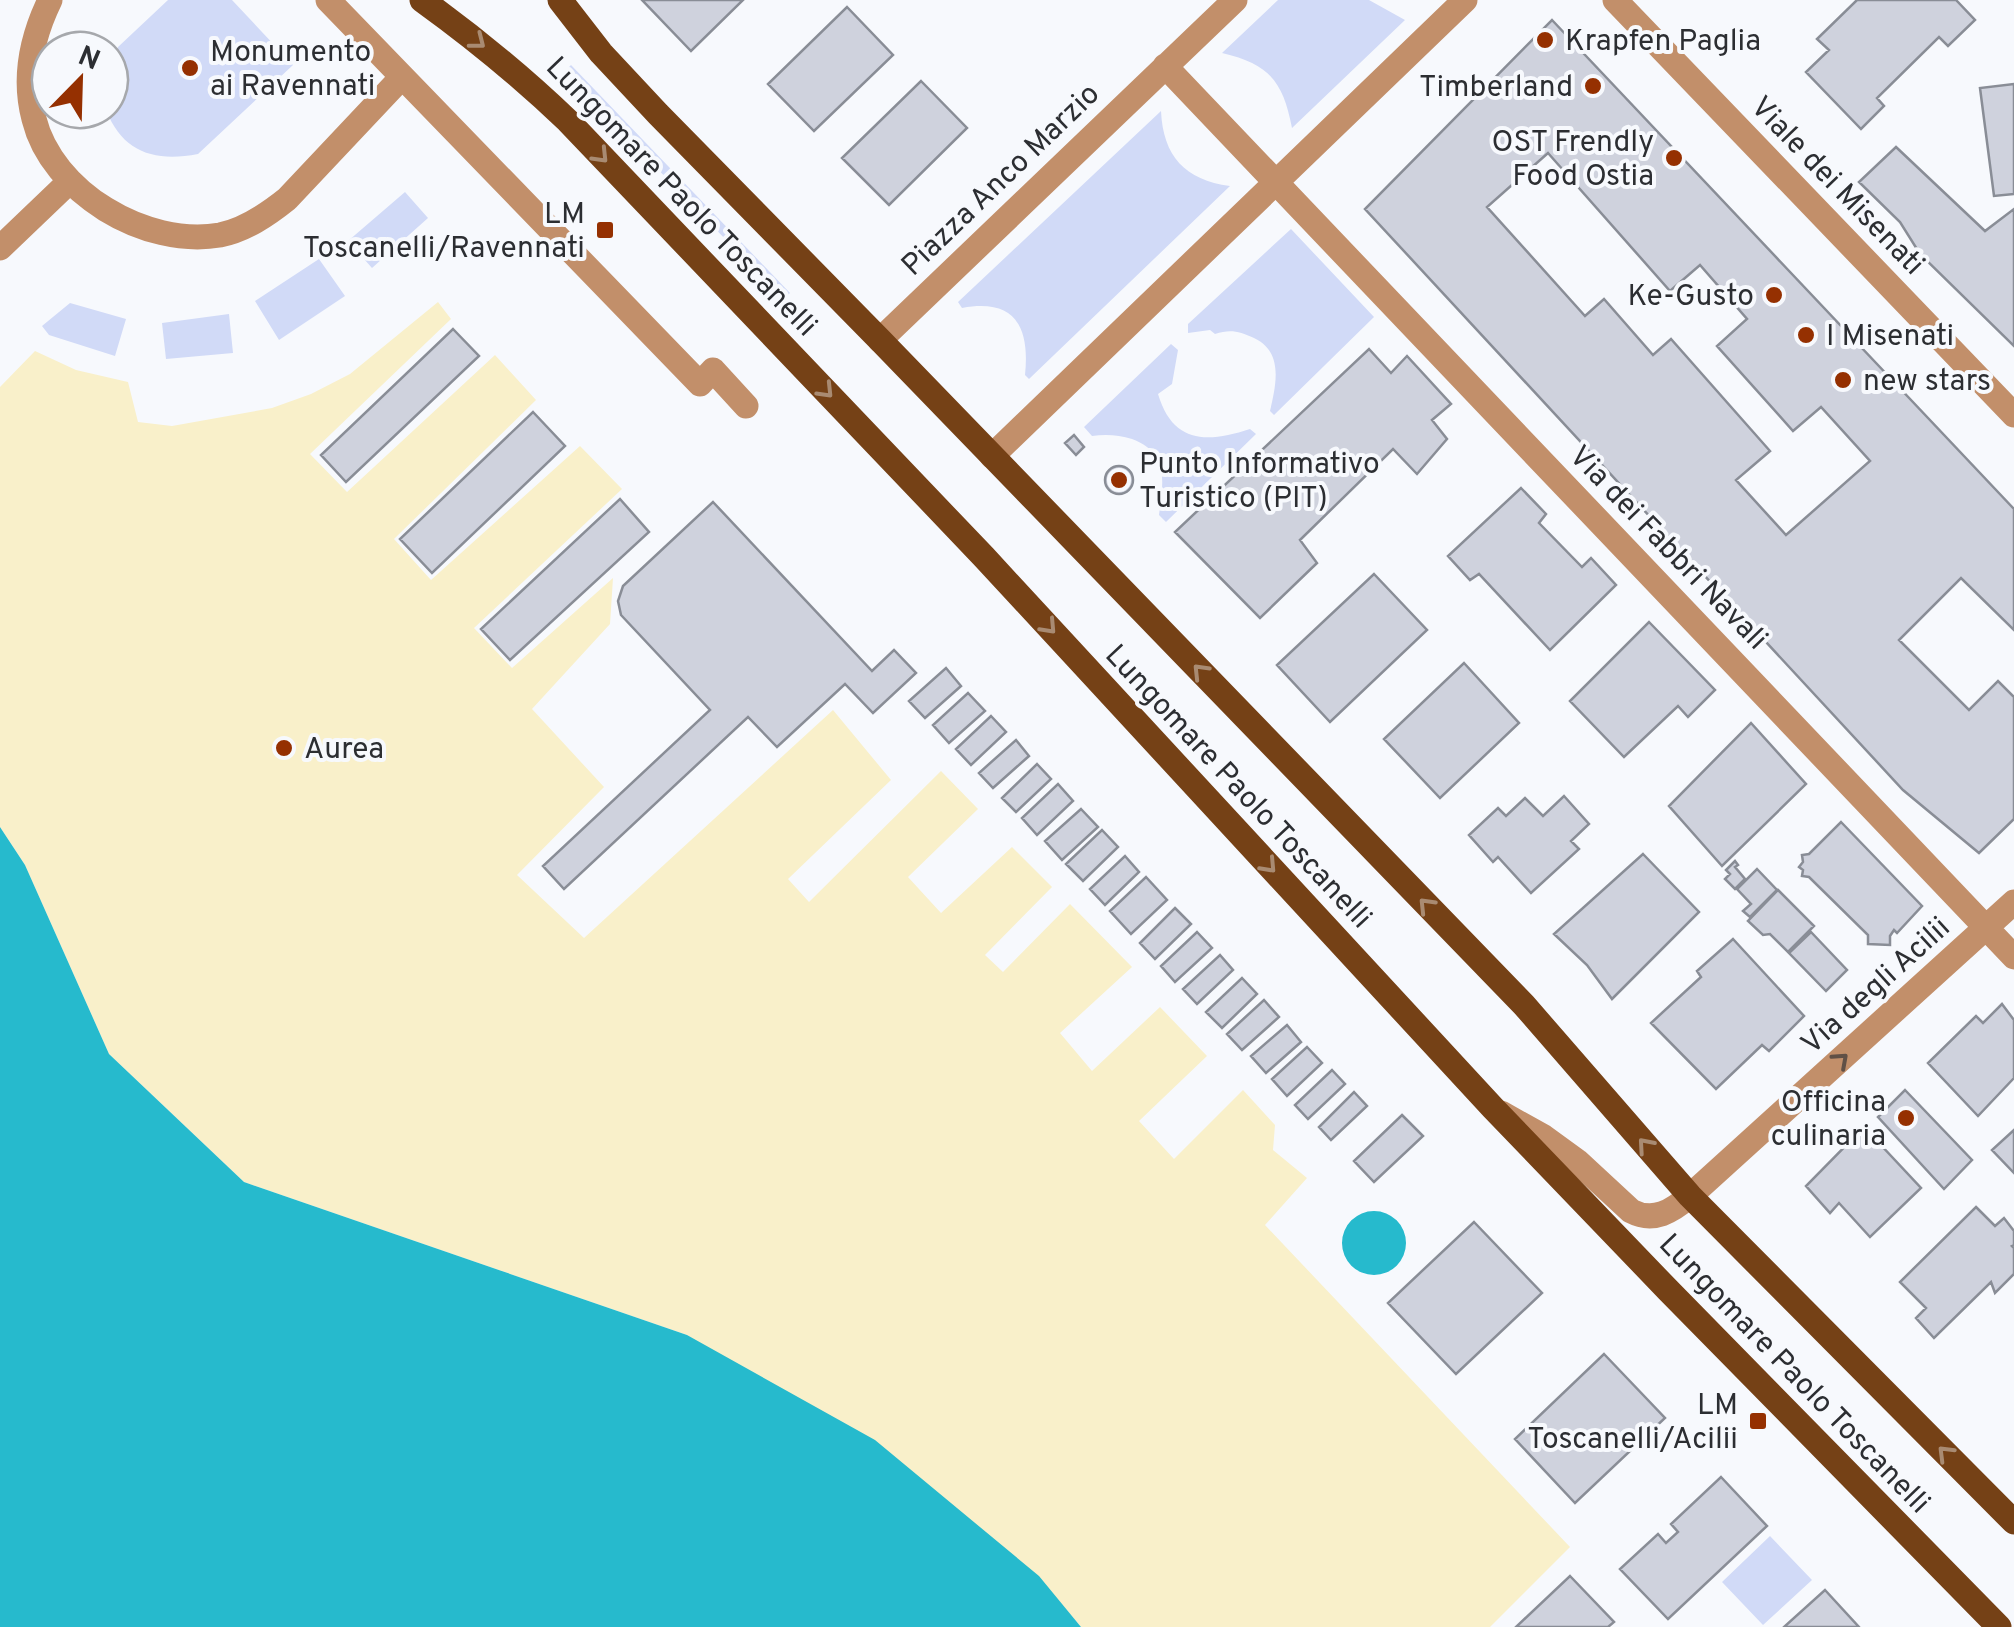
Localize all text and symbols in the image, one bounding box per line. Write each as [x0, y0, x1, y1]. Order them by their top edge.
place label: Krapfen Paglia [1565, 24, 1761, 61]
marker: Krapfen Paglia [1534, 29, 1556, 51]
north arrow [30, 30, 130, 130]
one-way arrow [467, 30, 485, 47]
place label: Monumento ai Ravennati [210, 35, 375, 106]
text: N [72, 39, 105, 80]
street label: Lungomare Paolo Toscanelli [537, 50, 824, 345]
marker: Monumento ai Ravennati [179, 57, 201, 79]
place label: Timberland [1419, 70, 1573, 107]
marker: Timberland [1582, 75, 1604, 97]
street label: Piazza Anco Marzio [895, 77, 1109, 285]
street label: Viale dei Misenati [1741, 90, 1931, 284]
place label: OST Frendly Food Ostia [1491, 125, 1654, 196]
one-way arrow [589, 144, 607, 162]
marker: OST Frendly Food Ostia [1663, 147, 1685, 169]
place label: LM Toscanelli/Ravennati [303, 197, 585, 268]
marker: LM Toscanelli/Ravennati [594, 219, 616, 241]
place label: Ke-Gusto [1627, 279, 1754, 316]
marker: Ke-Gusto [1763, 284, 1785, 306]
place label: I Misenati [1826, 319, 1954, 356]
marker: I Misenati [1795, 324, 1817, 346]
place label: new stars [1863, 364, 1991, 401]
marker: new stars [1832, 369, 1854, 391]
one-way arrow [814, 379, 832, 397]
street label: Via dei Fabbri Navali [1560, 439, 1774, 659]
place label: Punto Informativo Turistico (PIT) [1139, 447, 1380, 518]
marker: Punto Informativo Turistico (PIT) [1108, 469, 1130, 491]
one-way arrow [1037, 615, 1055, 634]
street label: Lungomare Paolo Toscanelli [1096, 638, 1379, 937]
one-way arrow [1194, 665, 1212, 683]
place label: Aurea [304, 732, 384, 769]
marker: Aurea [273, 737, 295, 759]
one-way arrow [1257, 854, 1275, 873]
one-way arrow [1420, 898, 1438, 916]
street label: Via degli Acilii [1795, 910, 1959, 1063]
one-way arrow [1829, 1054, 1848, 1072]
place label: Officina culinaria [1771, 1085, 1886, 1156]
marker: Officina culinaria [1895, 1107, 1917, 1129]
one-way arrow [1639, 1138, 1657, 1157]
street label: Lungomare Paolo Toscanelli [1650, 1227, 1937, 1522]
place label: LM Toscanelli/Acilii [1527, 1388, 1738, 1459]
marker: LM Toscanelli/Acilii [1747, 1410, 1769, 1432]
one-way arrow [1939, 1447, 1957, 1465]

